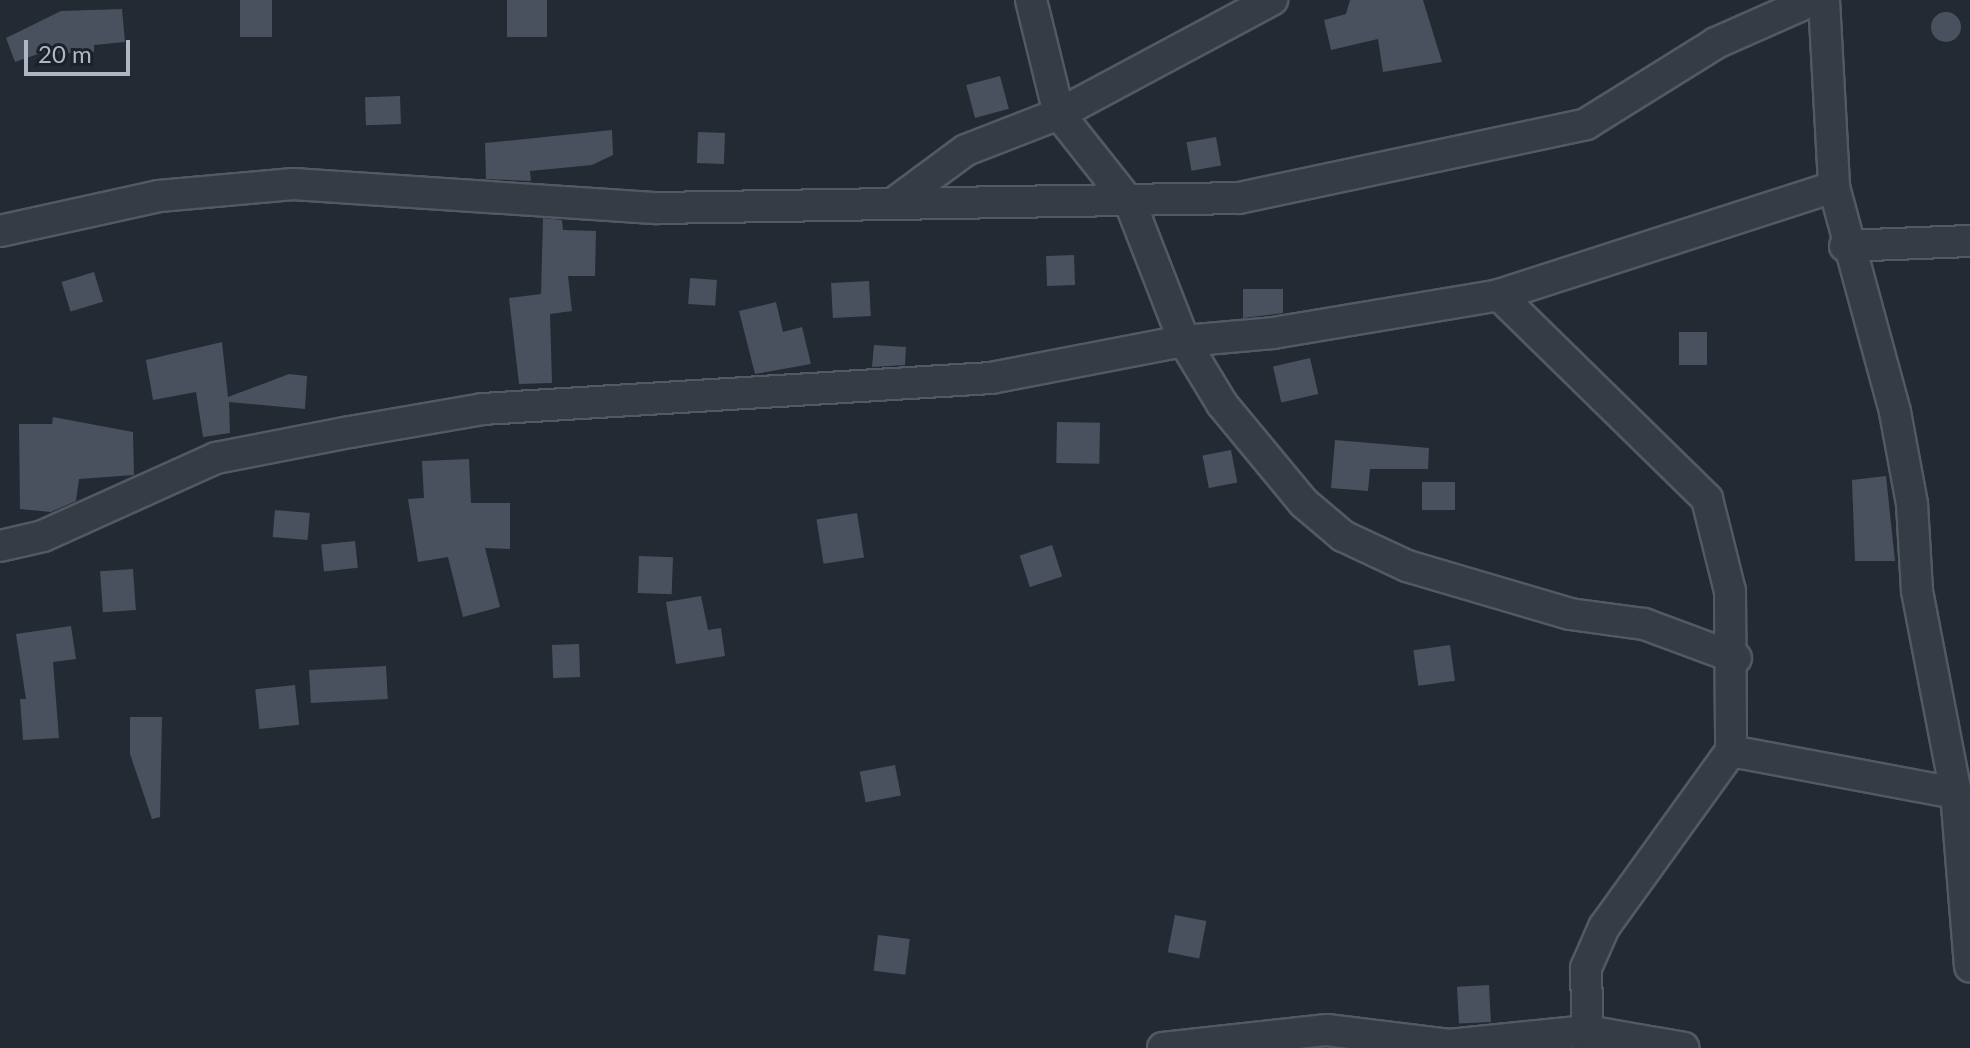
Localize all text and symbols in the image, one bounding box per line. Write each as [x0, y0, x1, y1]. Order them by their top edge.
scale bar [28, 24, 134, 74]
text: 20 m [38, 39, 92, 68]

